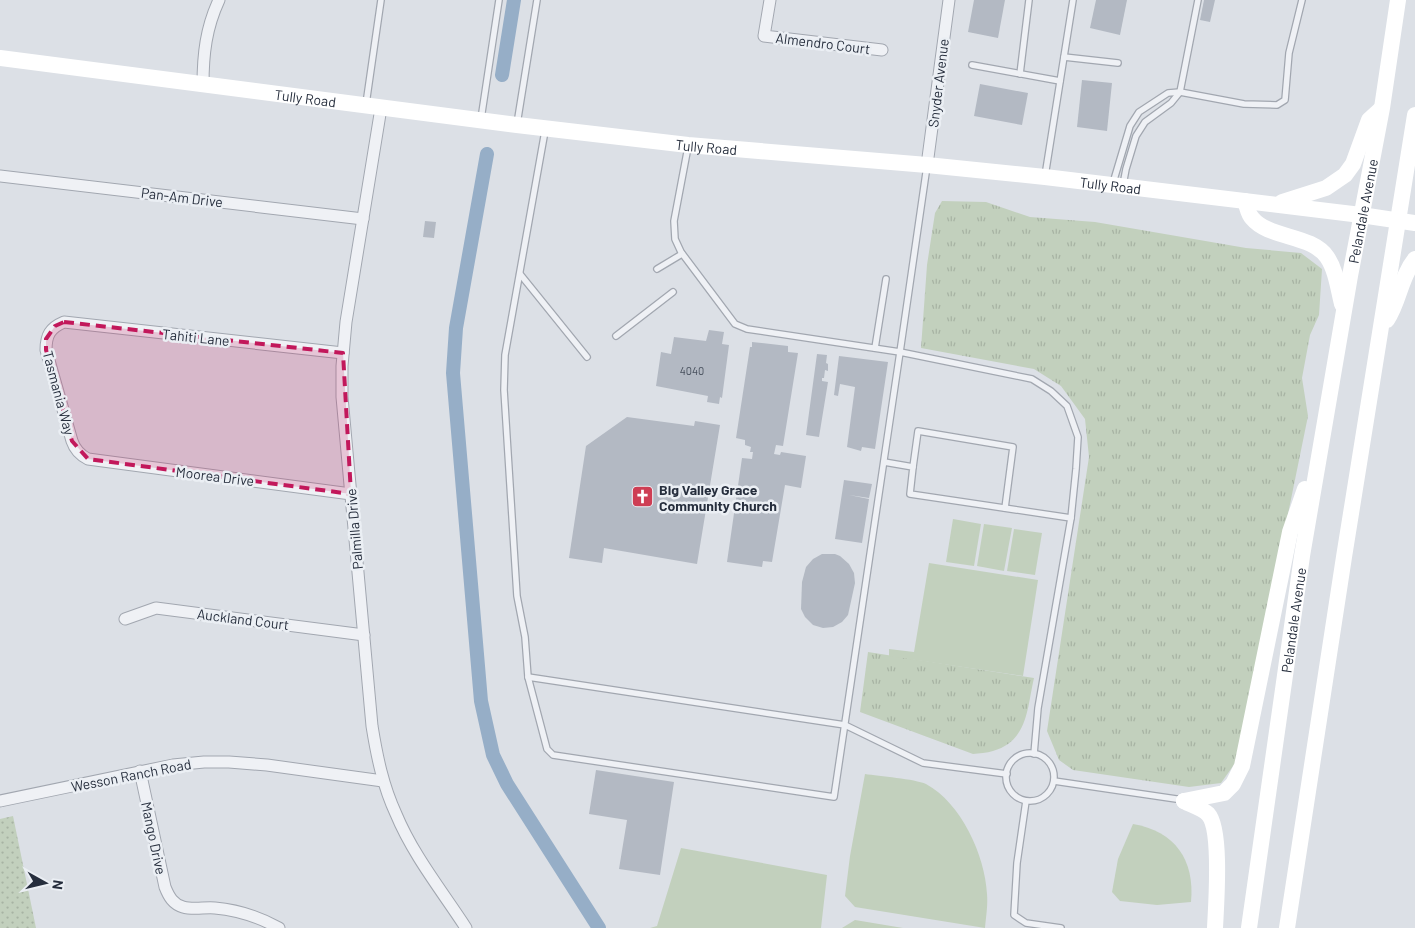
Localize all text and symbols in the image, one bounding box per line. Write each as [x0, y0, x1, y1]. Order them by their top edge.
street label: Almendro Court [775, 29, 871, 57]
street label: Snyder Avenue [924, 38, 952, 128]
street label: Tully Road [274, 85, 337, 110]
street label: Tully Road [675, 135, 738, 158]
street label: Pelandale Avenue [1344, 157, 1381, 265]
street label: Tully Road [1079, 173, 1142, 197]
street label: Pan-Am Drive [140, 184, 224, 210]
street label: Tahiti Lane [162, 325, 230, 349]
street label: Tasmania Way [40, 349, 79, 438]
house number: 4040 [680, 364, 704, 377]
street label: Moorea Drive [175, 463, 255, 489]
place label: Big Valley Grace Community Church [659, 481, 777, 514]
church icon: Big Valley Grace Community Church [631, 485, 655, 509]
street label: Palmilla Drive [342, 488, 366, 570]
street label: Pelandale Avenue [1277, 566, 1309, 674]
street label: Auckland Court [196, 605, 290, 633]
street label: Wesson Ranch Road [70, 755, 192, 795]
street label: Mango Drive [138, 800, 170, 876]
north arrow [20, 858, 70, 908]
text: N [49, 879, 67, 891]

